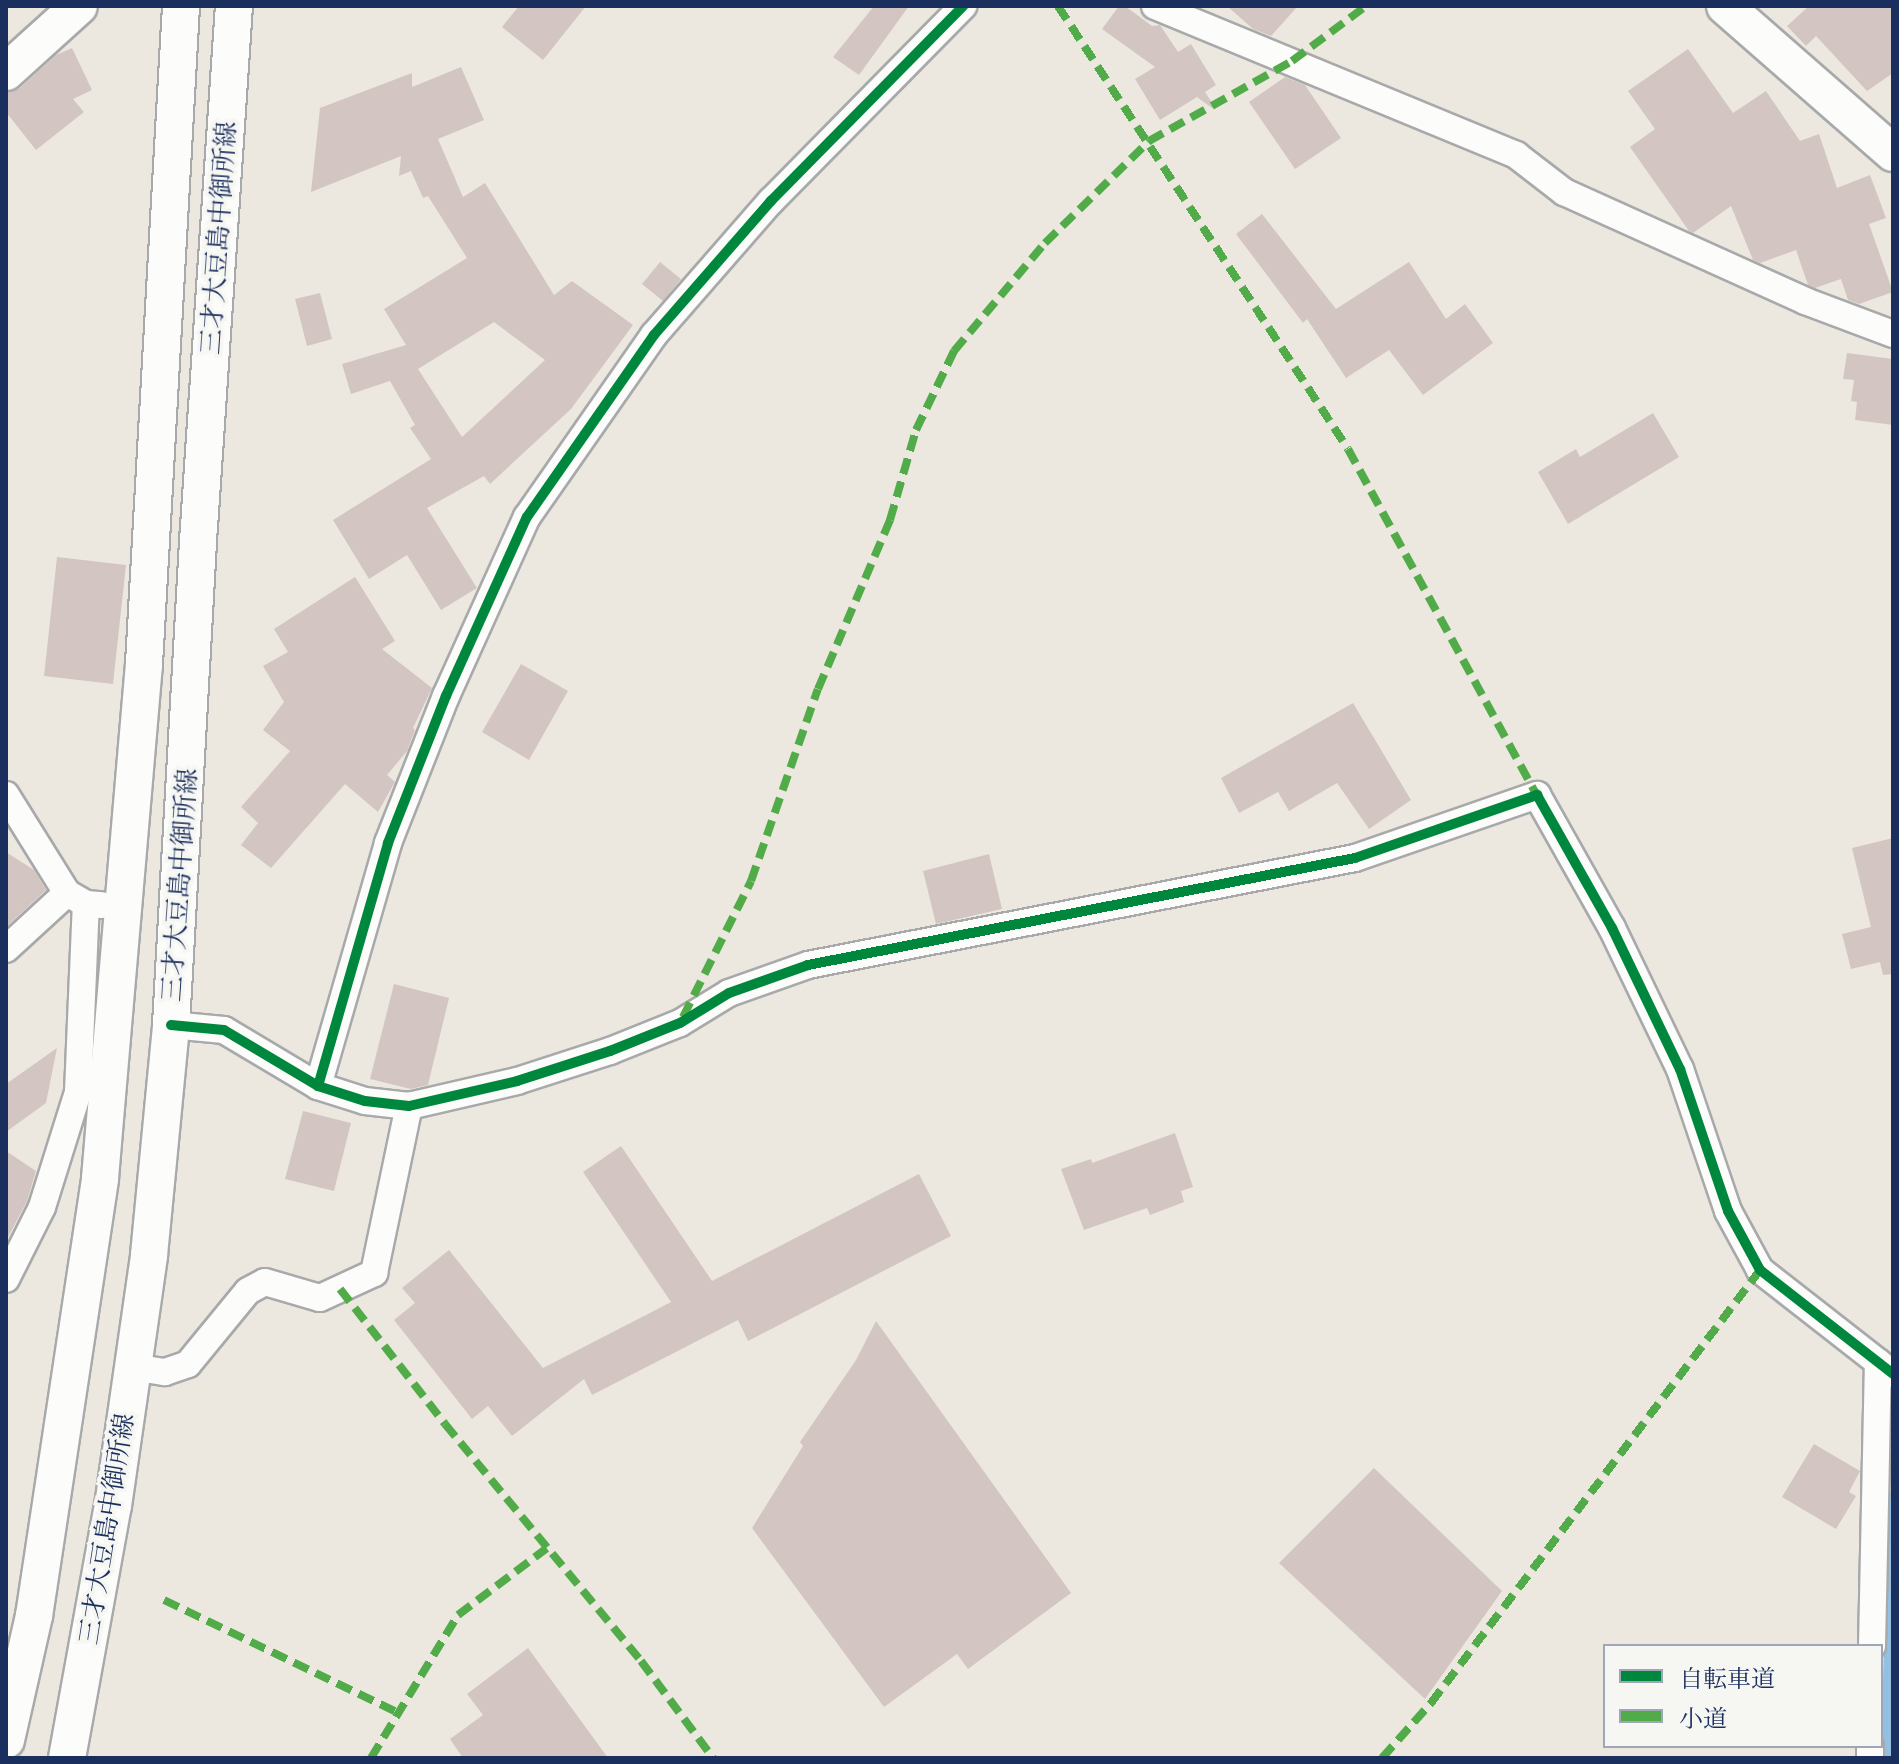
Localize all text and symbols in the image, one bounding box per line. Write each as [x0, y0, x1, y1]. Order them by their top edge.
street label: 三才大豆島中御所線 [195, 120, 243, 356]
street label: 三才大豆島中御所線 [156, 767, 204, 1003]
street label: 三才大豆島中御所線 [73, 1411, 141, 1647]
legend [1603, 1644, 1883, 1748]
text: 自転車道 [1679, 1664, 1775, 1693]
text: 小道 [1679, 1704, 1727, 1733]

